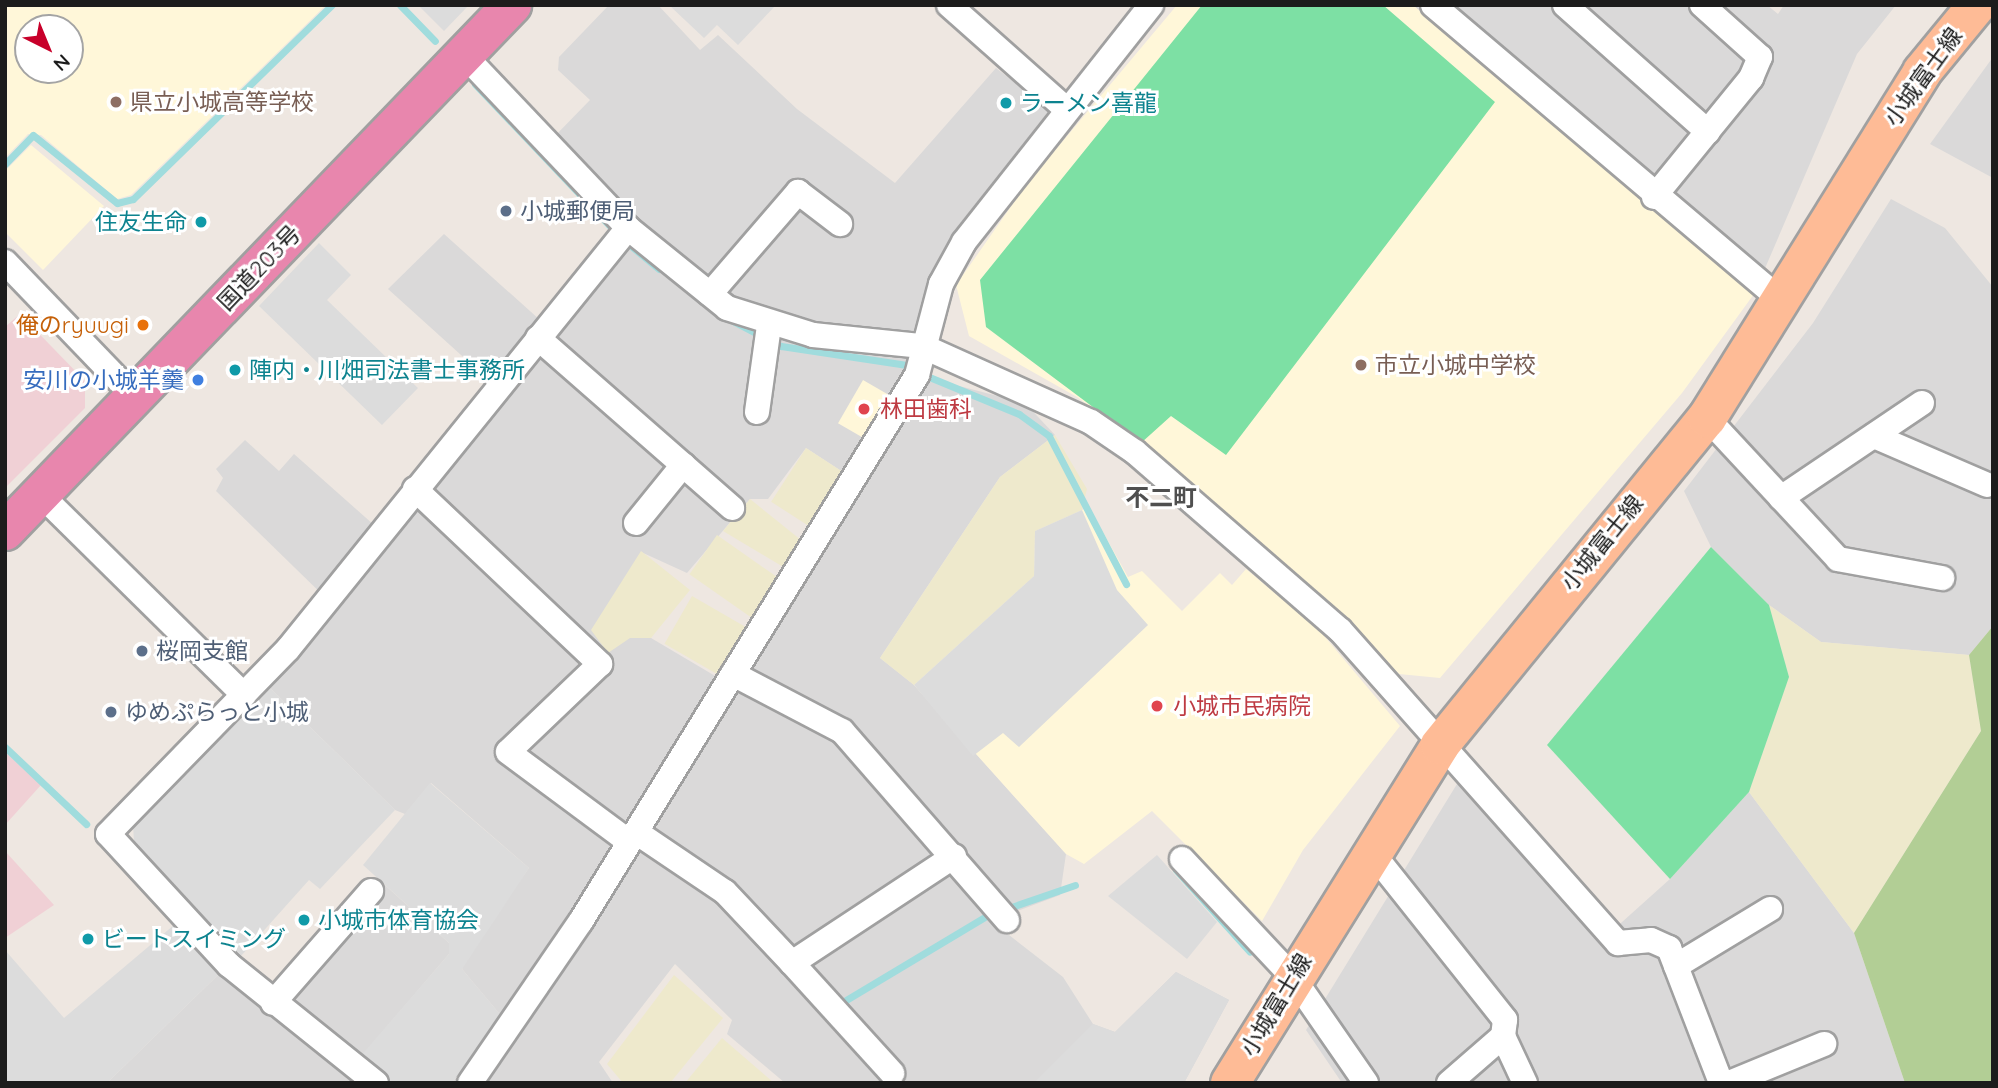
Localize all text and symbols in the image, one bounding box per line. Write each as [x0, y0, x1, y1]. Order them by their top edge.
north arrow [14, 14, 84, 84]
street label: 小城富士線 [1878, 22, 1968, 132]
text: N [49, 49, 75, 76]
place label: 県立小城高等学校 [130, 88, 314, 116]
place label: ラーメン喜龍 [1020, 89, 1158, 117]
marker: 県立小城高等学校 [108, 94, 124, 110]
marker: ラーメン喜龍 [998, 95, 1014, 111]
place label: 小城郵便局 [520, 197, 635, 225]
marker: 小城郵便局 [498, 203, 514, 219]
place label: 住友生命 [95, 208, 187, 236]
marker: 住友生命 [193, 214, 209, 230]
street label: 国道203号 [212, 220, 306, 316]
place label: 俺のryuugi [16, 311, 129, 339]
marker: 俺のryuugi [135, 317, 151, 333]
place label: 市立小城中学校 [1375, 351, 1536, 379]
place label: 陣内・川畑司法書士事務所 [249, 356, 525, 384]
marker: 市立小城中学校 [1353, 357, 1369, 373]
marker: 陣内・川畑司法書士事務所 [227, 362, 243, 378]
place label: 安川の小城羊羹 [23, 366, 184, 394]
marker: 安川の小城羊羹 [190, 372, 206, 388]
place label: 林田歯科 [880, 395, 972, 423]
marker: 林田歯科 [854, 399, 874, 419]
district label: 不二町 [1125, 484, 1197, 512]
street label: 小城富士線 [1555, 490, 1649, 596]
place label: 桜岡支館 [156, 637, 248, 665]
marker: 桜岡支館 [134, 643, 150, 659]
place label: 小城市民病院 [1173, 692, 1311, 720]
marker: 小城市民病院 [1147, 696, 1167, 716]
place label: ゆめぷらっと小城 [125, 698, 309, 726]
marker: ゆめぷらっと小城 [103, 704, 119, 720]
place label: 小城市体育協会 [318, 906, 479, 934]
marker: 小城市体育協会 [296, 912, 312, 928]
place label: ビートスイミング [102, 925, 286, 953]
marker: ビートスイミング [80, 931, 96, 947]
street label: 小城富士線 [1235, 949, 1317, 1061]

